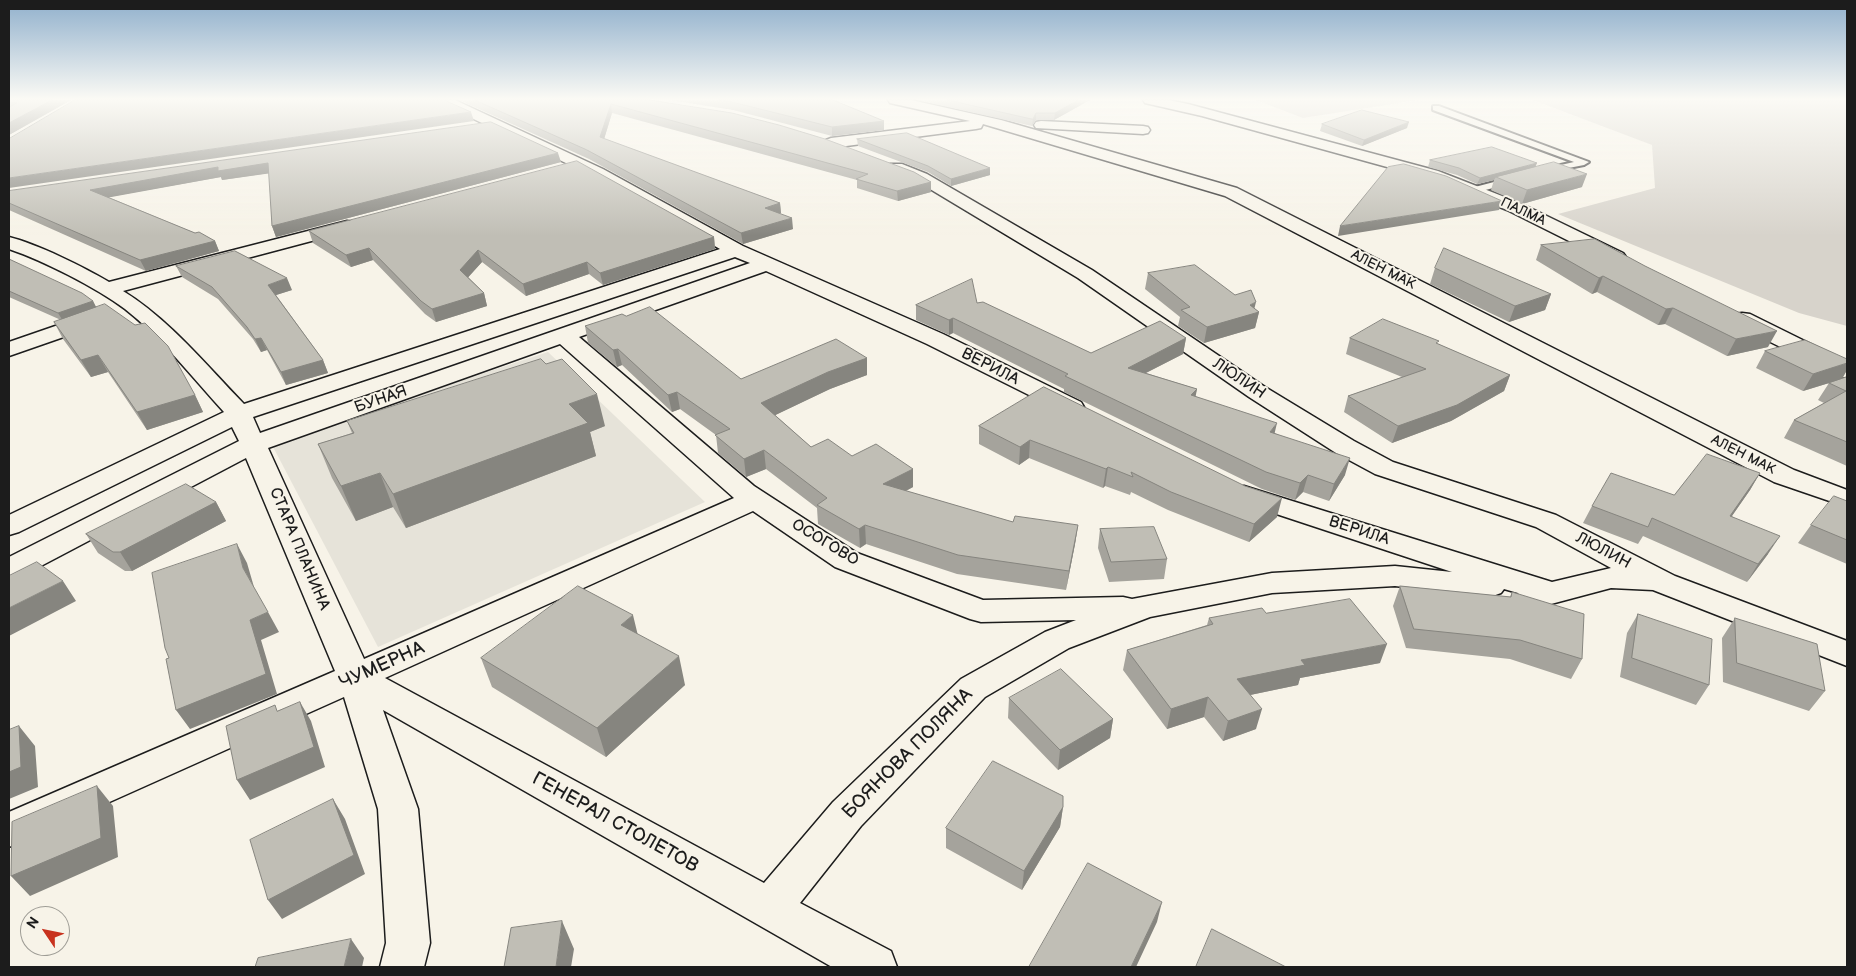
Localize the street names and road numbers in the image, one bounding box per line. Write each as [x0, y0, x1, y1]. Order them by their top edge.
street label: ПАЛМА [1498, 194, 1548, 230]
street label: АЛЕН МАК [1348, 247, 1418, 293]
street label: ВЕРИЛА [958, 344, 1022, 390]
street label: ЛЮЛИН [1209, 354, 1269, 404]
street label: БУНАЯ [352, 382, 410, 418]
street label: АЛЕН МАК [1708, 432, 1778, 478]
street label: СТАРА ПЛАНИНА [265, 485, 333, 613]
street label: ВЕРИЛА [1326, 512, 1392, 550]
street label: ОСОГОВО [788, 515, 862, 571]
street label: ЛЮЛИН [1572, 529, 1634, 573]
street label: ЧУМЕРНА [336, 637, 428, 695]
street label: БОЯНОВА ПОЛЯНА [838, 684, 978, 824]
street label: ГЕНЕРАЛ СТОЛЕТОВ [528, 768, 702, 878]

